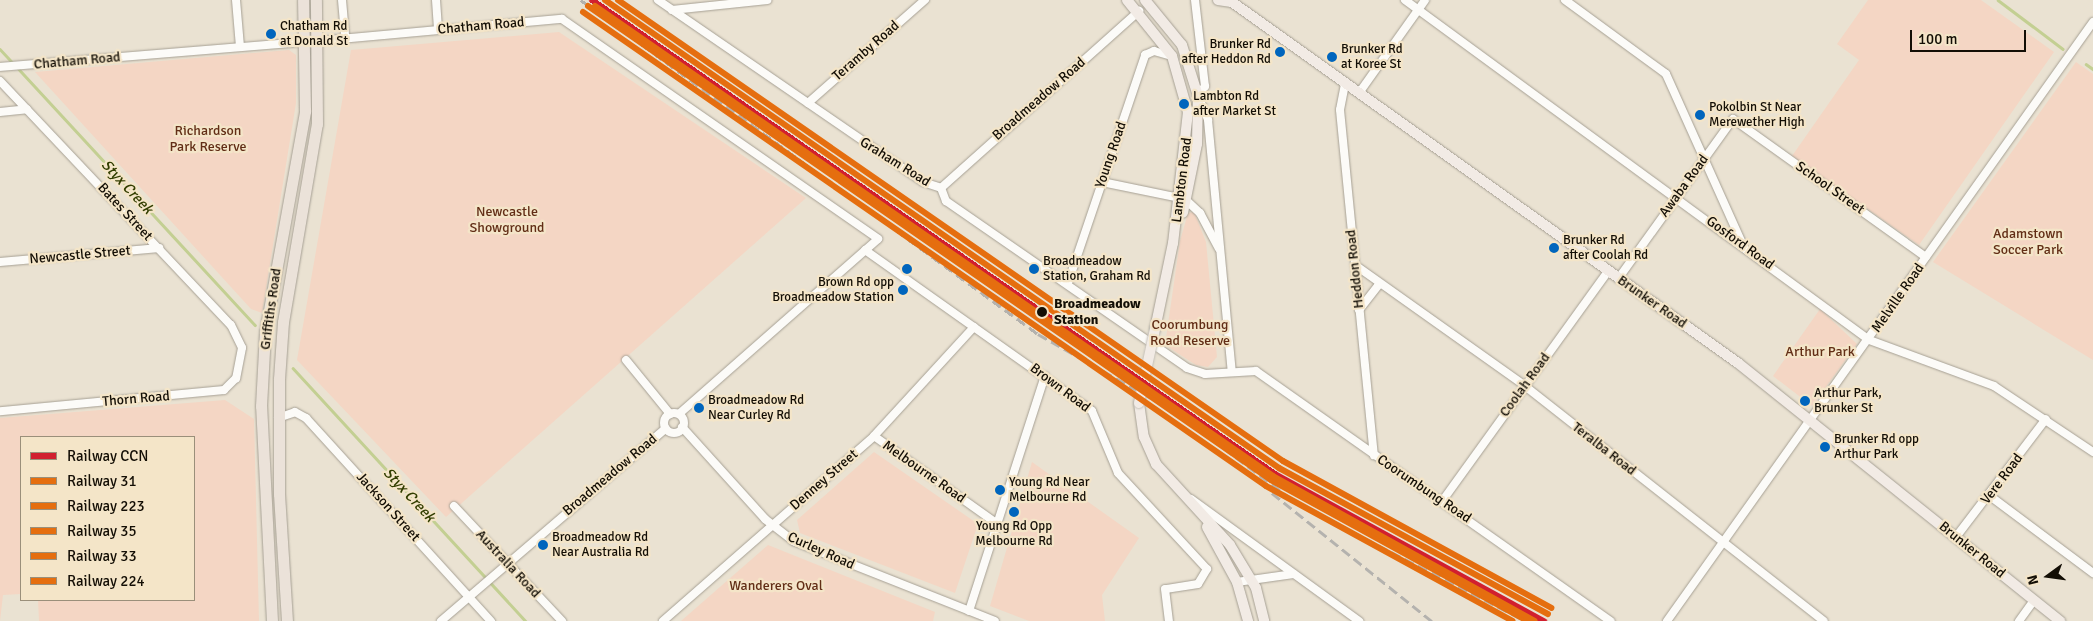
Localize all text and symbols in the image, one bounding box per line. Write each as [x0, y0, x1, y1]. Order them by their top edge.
street label: Chatham Road [437, 14, 525, 38]
street label: Teramby Road [829, 17, 903, 85]
place label: Chatham Rd at Donald St [280, 19, 348, 50]
scale bar [1913, 20, 2029, 52]
marker: Chatham Rd at Donald St [266, 29, 276, 39]
text: 100 m [1918, 30, 1958, 48]
place label: Brunker Rd after Heddon Rd [1182, 37, 1271, 68]
place label: Brunker Rd at Koree St [1341, 42, 1403, 73]
marker: Brunker Rd after Heddon Rd [1275, 47, 1285, 57]
street label: Chatham Road [33, 49, 121, 73]
marker: Brunker Rd at Koree St [1327, 52, 1337, 62]
street label: Broadmeadow Road [989, 54, 1089, 144]
place label: Lambton Rd after Market St [1193, 89, 1276, 120]
marker: Lambton Rd after Market St [1179, 99, 1189, 109]
place label: Pokolbin St Near Merewether High [1709, 100, 1805, 131]
marker: Pokolbin St Near Merewether High [1695, 110, 1705, 120]
street label: Young Road [1092, 120, 1130, 190]
park label: Richardson Park Reserve [169, 123, 247, 156]
street label: Graham Road [857, 134, 933, 190]
street label: Lambton Road [1168, 137, 1196, 223]
street label: Awaba Road [1656, 152, 1712, 220]
water label: Styx Creek [97, 156, 157, 218]
street label: School Street [1792, 158, 1868, 218]
street label: Bates Street [94, 180, 156, 244]
park label: Newcastle Showground [470, 204, 544, 236]
street label: Gosford Road [1703, 213, 1777, 273]
park label: Adamstown Soccer Park [1993, 226, 2063, 258]
street label: Heddon Road [1343, 229, 1367, 309]
place label: Brunker Rd after Coolah Rd [1563, 233, 1648, 264]
street label: Newcastle Street [29, 242, 131, 268]
marker: Brunker Rd after Coolah Rd [1549, 243, 1559, 253]
place label: Broadmeadow Station, Graham Rd [1043, 254, 1151, 285]
street label: Melville Road [1868, 260, 1928, 336]
unlabelled marker [902, 264, 912, 274]
marker: Broadmeadow Station, Graham Rd [1029, 264, 1039, 274]
street label: Griffiths Road [257, 267, 285, 351]
street label: Brunker Road [1614, 272, 1690, 332]
place label: Brown Rd opp Broadmeadow Station [772, 275, 894, 306]
marker: Brown Rd opp Broadmeadow Station [898, 285, 908, 295]
place label: Broadmeadow Station [1054, 296, 1141, 328]
marker: Broadmeadow Station [1034, 304, 1050, 320]
park label: Coorumbung Road Reserve [1150, 317, 1230, 350]
park label: Arthur Park [1785, 344, 1855, 360]
street label: Coolah Road [1496, 350, 1554, 420]
street label: Brown Road [1027, 360, 1093, 416]
place label: Arthur Park, Brunker St [1814, 386, 1882, 417]
street label: Thorn Road [102, 388, 170, 410]
place label: Broadmeadow Rd Near Curley Rd [708, 393, 804, 424]
marker: Arthur Park, Brunker St [1800, 396, 1810, 406]
marker: Broadmeadow Rd Near Curley Rd [694, 403, 704, 413]
street label: Teralba Road [1569, 419, 1639, 479]
street label: Broadmeadow Road [559, 431, 661, 519]
place label: Brunker Rd opp Arthur Park [1834, 432, 1919, 463]
legend [20, 436, 195, 601]
street label: Melbourne Road [879, 437, 969, 507]
marker: Brunker Rd opp Arthur Park [1820, 442, 1830, 452]
street label: Denney Street [787, 446, 861, 514]
text: Railway CCN [67, 447, 149, 465]
street label: Vere Road [1977, 450, 2027, 508]
street label: Coorumbung Road [1374, 451, 1474, 527]
water label: Styx Creek [379, 464, 439, 526]
street label: Jackson Street [353, 469, 423, 545]
text: Railway 31 [67, 472, 137, 490]
place label: Young Rd Near Melbourne Rd [1009, 475, 1090, 506]
marker: Young Rd Near Melbourne Rd [995, 485, 1005, 495]
text: Railway 223 [67, 497, 145, 515]
marker: Young Rd Opp Melbourne Rd [1009, 507, 1019, 517]
street label: Brunker Road [1935, 518, 2009, 582]
place label: Young Rd Opp Melbourne Rd [975, 519, 1053, 550]
text: Railway 35 [67, 522, 137, 540]
street label: Australia Road [472, 526, 544, 602]
street label: Curley Road [785, 529, 857, 573]
place label: Broadmeadow Rd Near Australia Rd [552, 530, 649, 561]
marker: Broadmeadow Rd Near Australia Rd [538, 540, 548, 550]
text: Railway 33 [67, 547, 137, 565]
north arrow [2023, 551, 2073, 601]
text: Railway 224 [67, 572, 145, 590]
text: N [2024, 573, 2042, 587]
park label: Wanderers Oval [729, 578, 823, 594]

